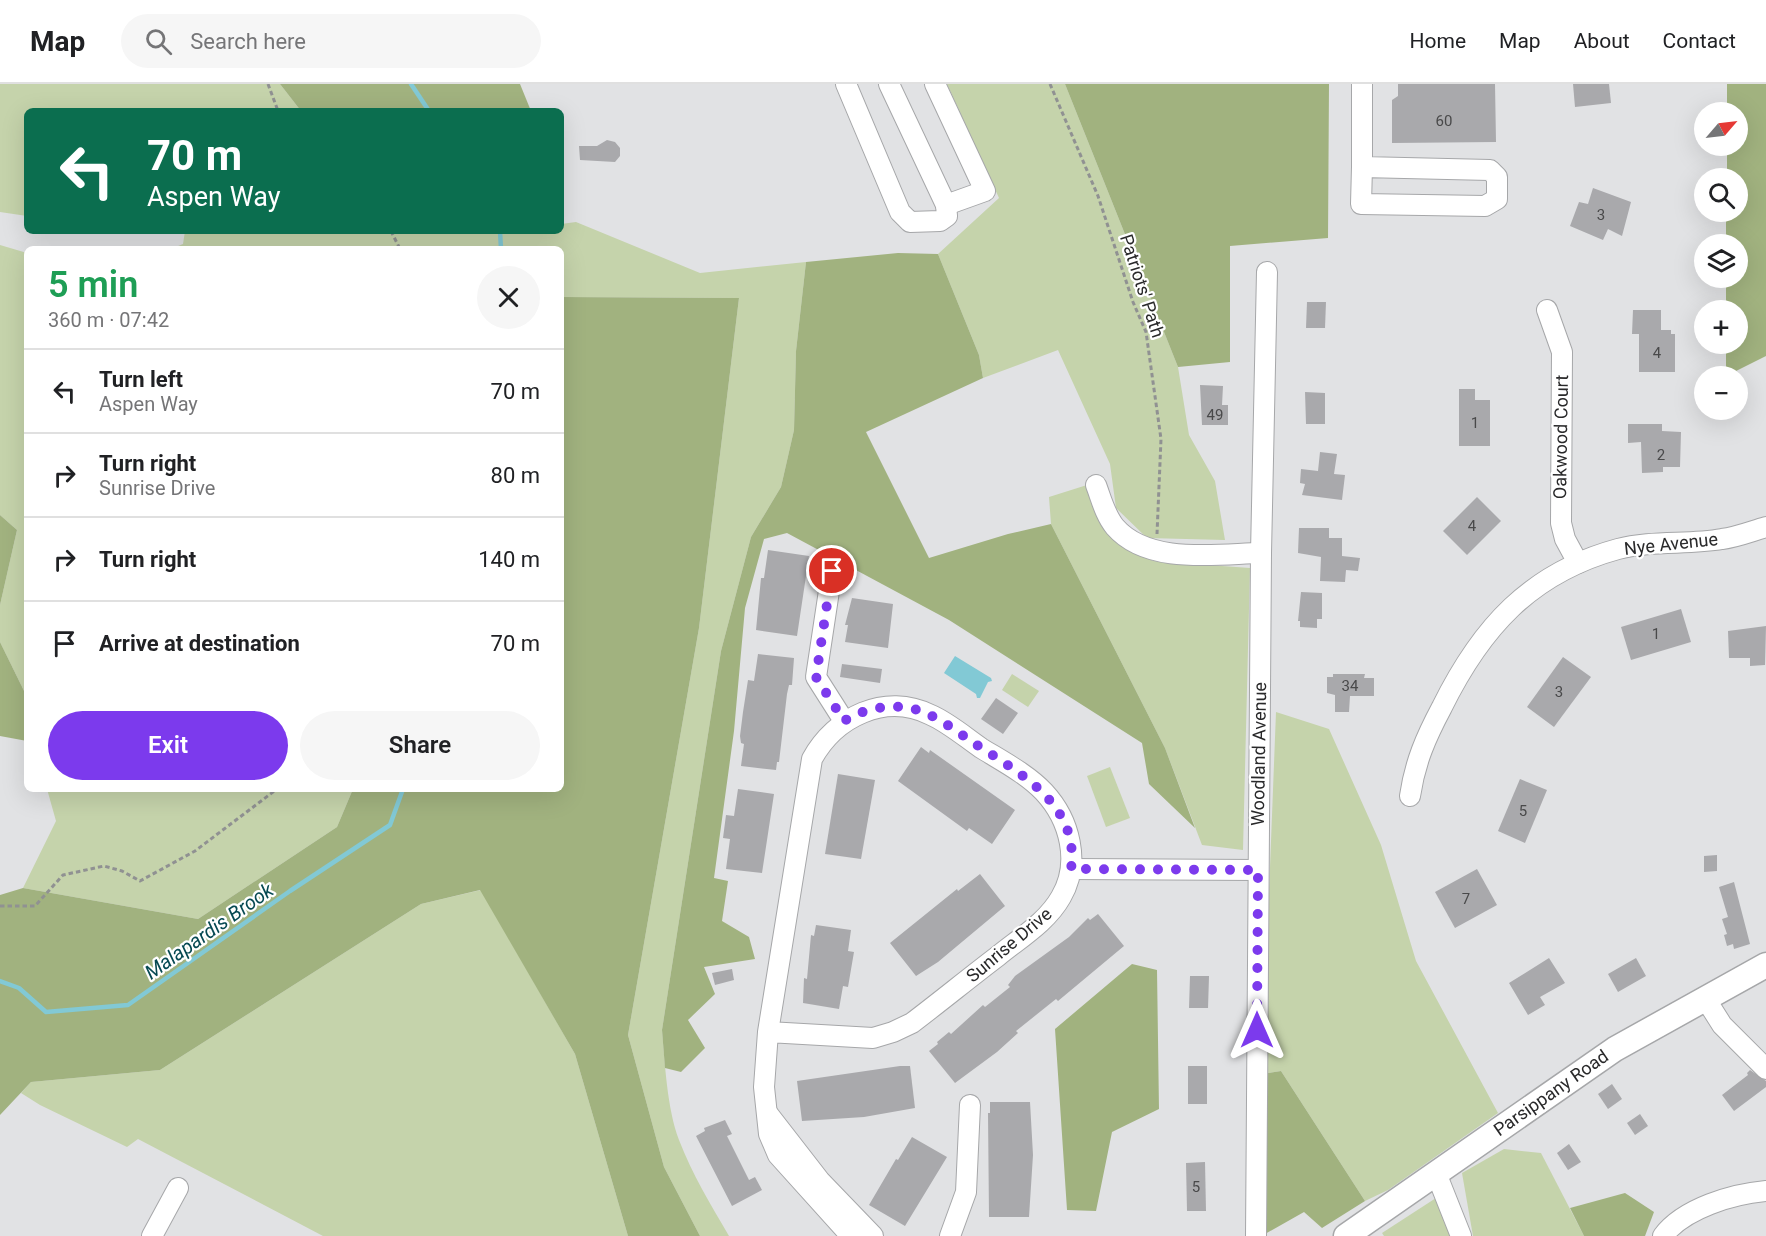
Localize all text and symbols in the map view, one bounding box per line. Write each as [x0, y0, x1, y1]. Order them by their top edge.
search box [121, 14, 541, 68]
text: Map [30, 25, 85, 58]
icon: search [142, 25, 175, 58]
text: Search here [190, 29, 306, 54]
text: Home [1410, 29, 1466, 53]
text: Map [1499, 29, 1541, 53]
text: About [1574, 29, 1630, 53]
text: Contact [1663, 29, 1736, 53]
north arrow [1694, 102, 1748, 156]
map controls [1694, 102, 1748, 420]
house number: 60 [1436, 112, 1452, 130]
text: 70 m [147, 131, 242, 180]
icon: left [48, 132, 126, 210]
button: search [1694, 168, 1748, 222]
text: Aspen Way [147, 181, 280, 213]
house number: 3 [1597, 206, 1605, 224]
street label: Patriots' Path [1116, 232, 1169, 340]
button: layers [1694, 234, 1748, 288]
text: 5 min [48, 264, 138, 306]
button: close [477, 266, 540, 329]
button: + [1694, 300, 1748, 354]
text: 360 m · 07:42 [48, 308, 169, 332]
house number: 4 [1653, 344, 1662, 362]
button: − [1694, 366, 1748, 420]
text: Turn left [99, 367, 183, 392]
icon: left [48, 375, 81, 408]
street label: Oakwood Court [1549, 375, 1572, 499]
text: 70 m [491, 379, 540, 404]
text: Aspen Way [99, 392, 198, 416]
house number: 49 [1207, 406, 1223, 424]
house number: 1 [1471, 414, 1479, 432]
house number: 2 [1657, 446, 1665, 464]
text: Turn right [99, 451, 196, 476]
icon: right [48, 459, 81, 492]
text: 80 m [491, 463, 540, 488]
text: Sunrise Drive [99, 476, 215, 500]
house number: 4 [1468, 517, 1477, 535]
street label: Nye Avenue [1623, 528, 1719, 559]
icon: right [48, 543, 81, 576]
pin [806, 545, 857, 596]
text: Turn right [99, 547, 196, 572]
text: 140 m [478, 547, 540, 572]
icon: arrive [815, 554, 848, 587]
house number: 1 [1652, 625, 1660, 643]
icon: arrive [48, 627, 81, 660]
text: Arrive at destination [99, 631, 300, 656]
text: 70 m [491, 631, 540, 656]
house number: 34 [1342, 677, 1359, 695]
street label: Woodland Avenue [1247, 682, 1270, 826]
house number: 3 [1555, 683, 1563, 701]
button: Exit [48, 711, 288, 780]
button: Share [300, 711, 540, 780]
house number: 5 [1519, 802, 1527, 820]
water label: Malapardis Brook [140, 877, 279, 984]
house number: 7 [1462, 890, 1470, 908]
street label: Sunrise Drive [962, 903, 1056, 986]
position arrow [1225, 998, 1289, 1062]
street label: Parsippany Road [1489, 1045, 1612, 1140]
house number: 5 [1192, 1178, 1200, 1196]

